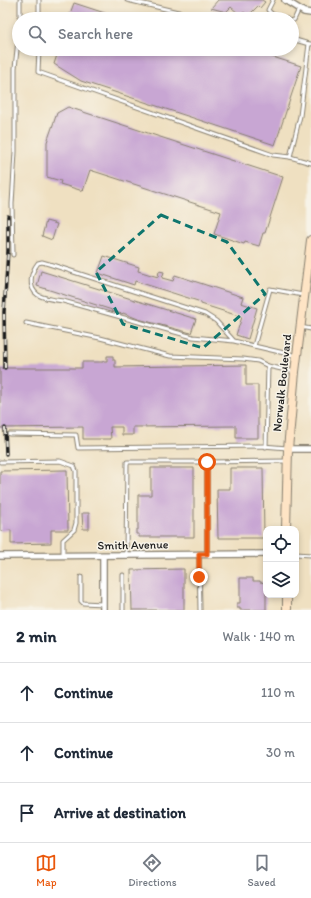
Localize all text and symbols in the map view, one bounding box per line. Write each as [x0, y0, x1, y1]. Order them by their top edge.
search box [12, 12, 299, 56]
icon: search [26, 23, 48, 45]
text: Search here [58, 25, 133, 43]
street label: Norwalk Boulevard [270, 333, 294, 432]
route start [198, 453, 216, 471]
map controls [263, 526, 299, 598]
button: locate [263, 526, 299, 562]
street label: Smith Avenue [97, 537, 169, 553]
button: layers [263, 562, 299, 598]
route end [190, 568, 208, 586]
text: 2 min [16, 626, 56, 646]
text: Walk · 140 m [223, 629, 295, 644]
icon: ahead [16, 682, 38, 704]
text: Continue [54, 684, 113, 702]
text: 110 m [261, 685, 295, 700]
icon: ahead [16, 742, 38, 764]
text: Continue [54, 744, 113, 762]
text: 30 m [266, 745, 295, 760]
icon: arrive [16, 802, 38, 824]
text: Arrive at destination [54, 804, 186, 822]
tab: Map [35, 852, 57, 889]
tab: Directions [128, 852, 177, 889]
tab: Saved [247, 852, 276, 889]

